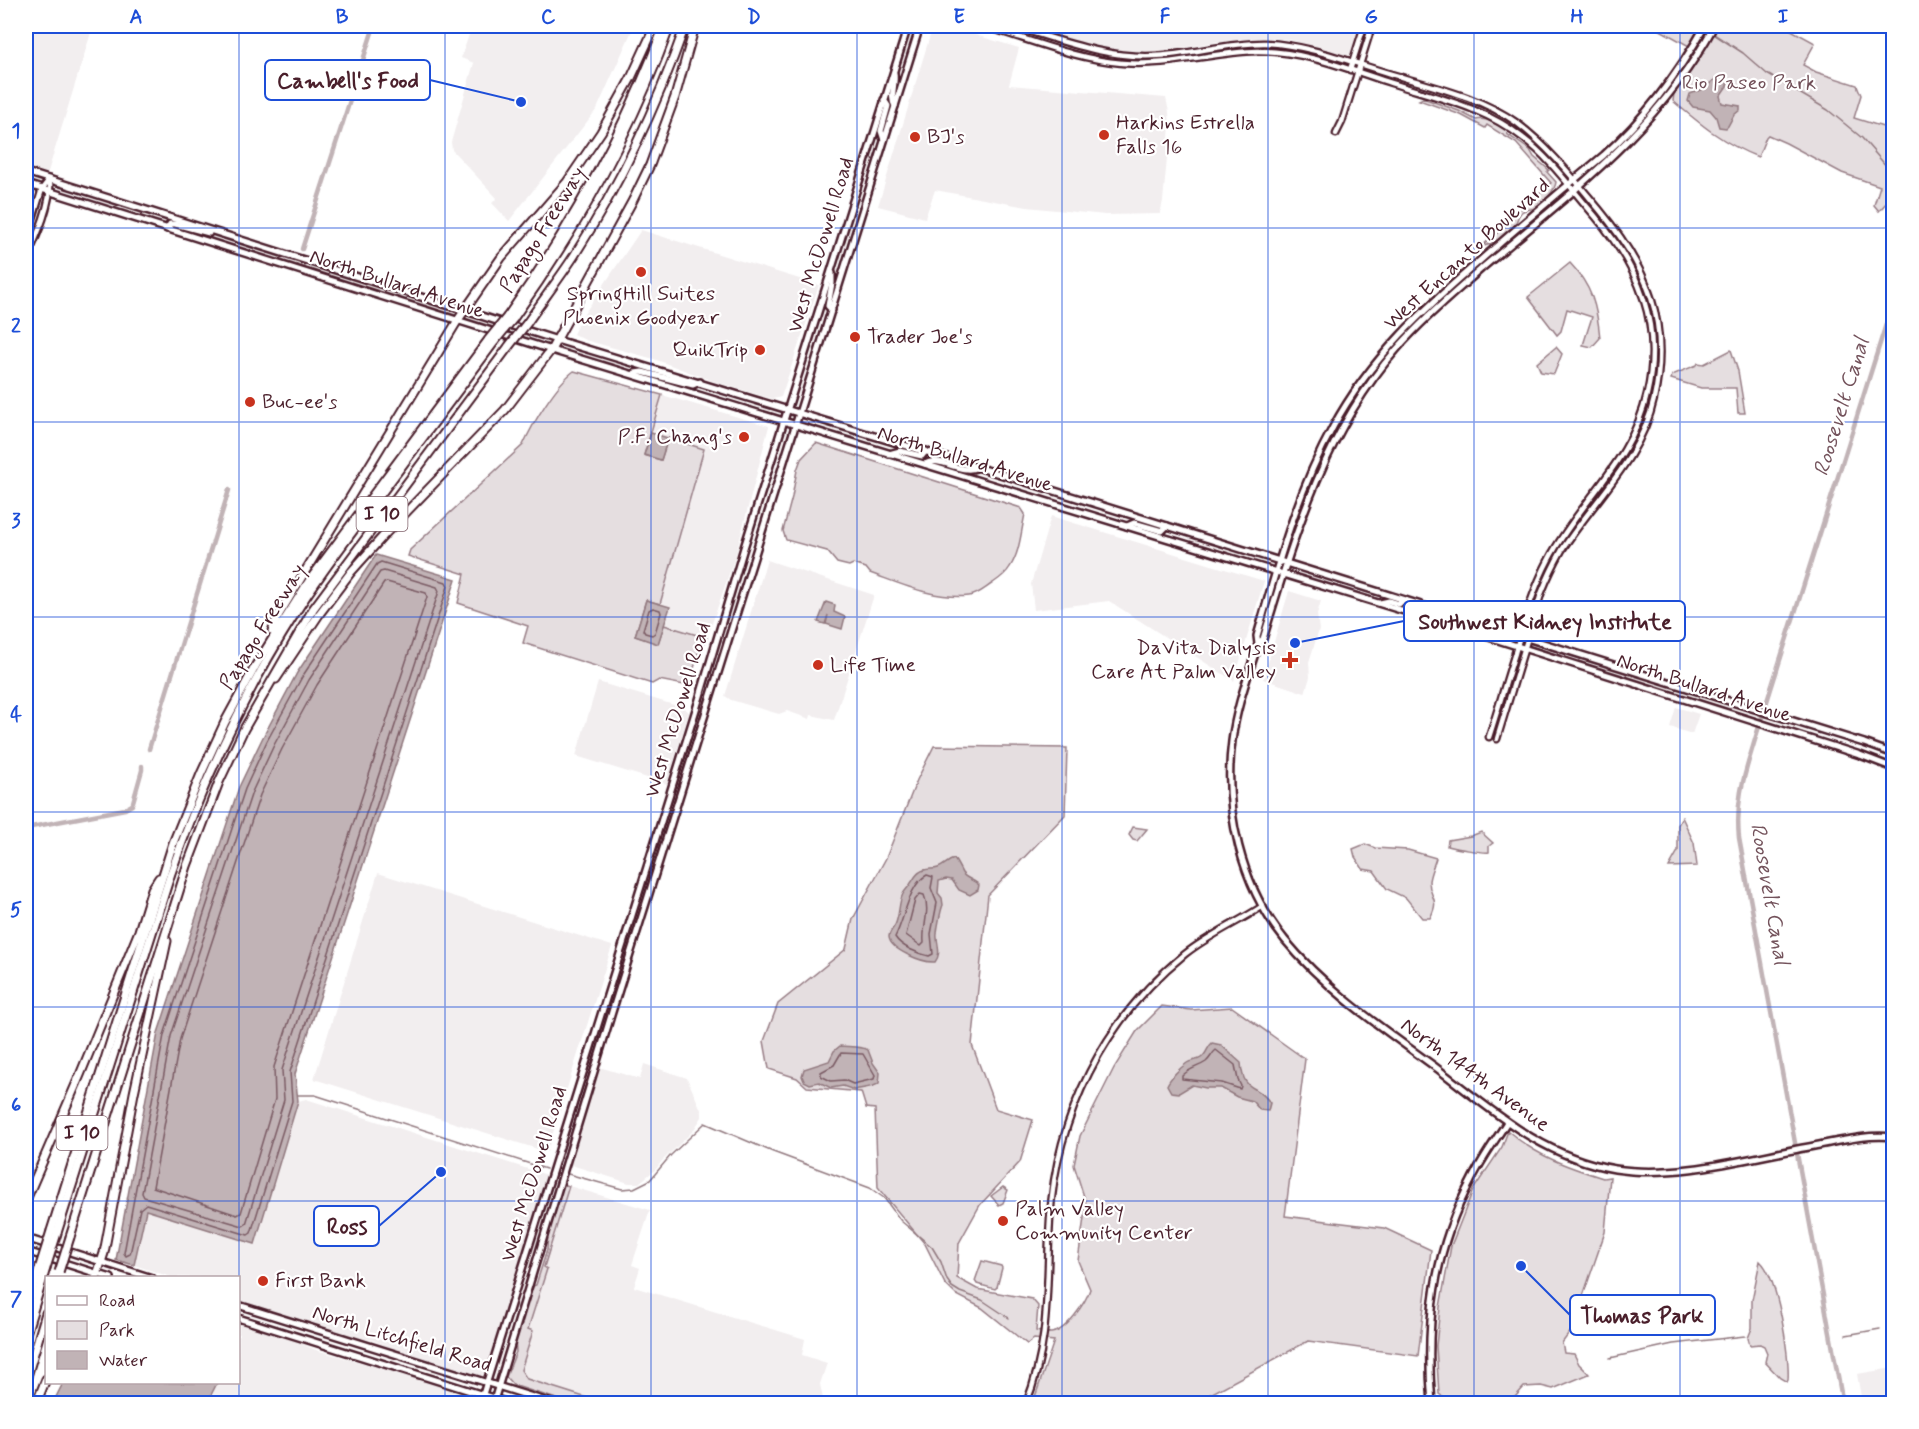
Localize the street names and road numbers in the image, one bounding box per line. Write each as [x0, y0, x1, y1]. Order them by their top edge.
street label: West McDowell Road [781, 154, 861, 336]
street label: Papago Freeway [493, 162, 594, 299]
street label: West Encanto Boulevard [1378, 172, 1556, 336]
street label: North Bullard Avenue [306, 243, 488, 325]
street label: North Bullard Avenue [874, 419, 1056, 499]
road number: I 10 [356, 497, 407, 531]
street label: Papago Freeway [213, 559, 314, 696]
street label: West McDowell Road [638, 619, 718, 801]
street label: North Bullard Avenue [1613, 647, 1795, 729]
street label: North 144th Avenue [1395, 1011, 1555, 1139]
street label: West McDowell Road [494, 1083, 574, 1265]
road number: I 10 [56, 1116, 107, 1150]
street label: North Litchfield Road [309, 1298, 495, 1380]

